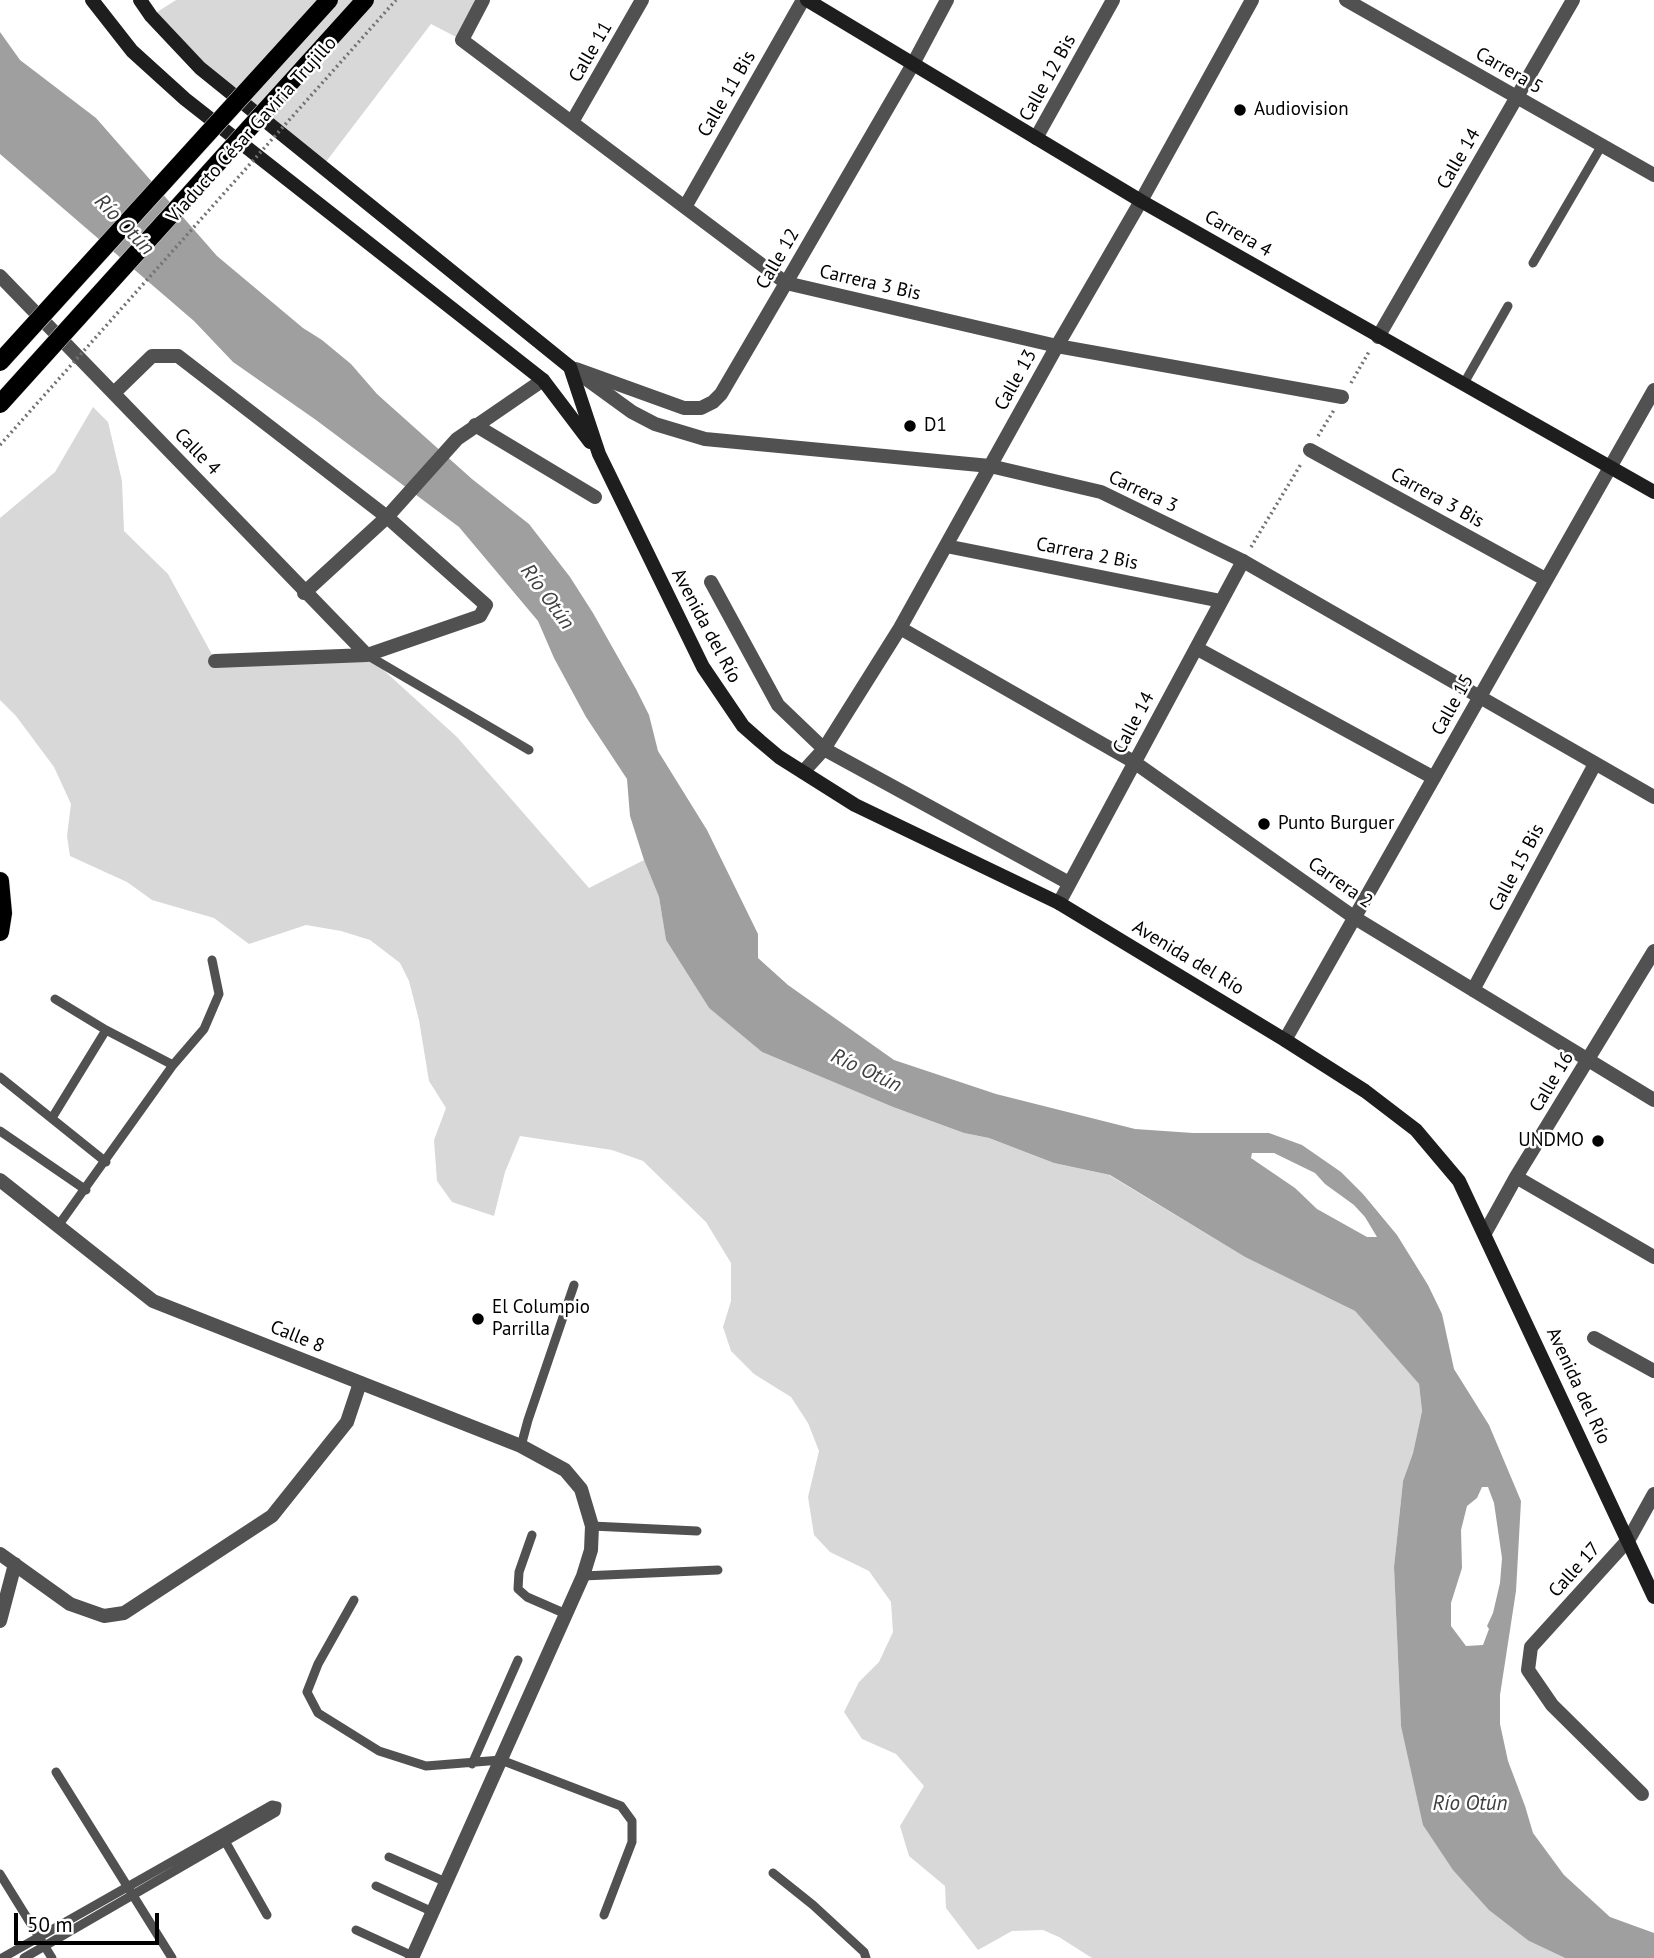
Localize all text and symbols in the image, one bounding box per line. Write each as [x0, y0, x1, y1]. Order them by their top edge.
street label: Calle 11 [565, 18, 617, 86]
street label: Calle 12 Bis [1015, 31, 1081, 125]
street label: Viaducto César Gaviria Trujillo [162, 32, 342, 228]
street label: Carrera 5 [1471, 43, 1547, 99]
street label: Calle 11 Bis [693, 47, 761, 141]
place label: Audiovision [1254, 99, 1349, 121]
marker: Audiovision [1232, 102, 1248, 118]
street label: Calle 14 [1433, 125, 1485, 193]
water label: Río Otún [89, 189, 159, 261]
street label: Carrera 4 [1200, 206, 1276, 262]
street label: Calle 12 [752, 225, 804, 293]
street label: Carrera 3 Bis [817, 260, 923, 306]
street label: Calle 13 [990, 345, 1042, 415]
place label: D1 [924, 415, 947, 437]
marker: D1 [902, 418, 918, 434]
street label: Calle 4 [169, 424, 225, 480]
street label: Carrera 3 Bis [1386, 463, 1488, 533]
street label: Carrera 3 [1105, 466, 1181, 518]
street label: Carrera 2 Bis [1034, 533, 1140, 575]
water label: Río Otún [515, 559, 579, 635]
street label: Avenida del Río [666, 565, 746, 687]
street label: Calle 15 [1427, 670, 1479, 740]
street label: Calle 14 [1108, 688, 1160, 758]
place label: Punto Burguer [1278, 813, 1394, 835]
marker: Punto Burguer [1256, 816, 1272, 832]
street label: Calle 15 Bis [1484, 820, 1550, 916]
street label: Carrera 2 [1303, 852, 1377, 914]
street label: Avenida del Río [1128, 916, 1248, 1000]
water label: Río Otún [827, 1044, 905, 1098]
street label: Calle 16 [1525, 1048, 1579, 1116]
place label: UNDMO [1518, 1130, 1584, 1152]
marker: UNDMO [1590, 1133, 1606, 1149]
place label: El Columpio Parrilla [492, 1297, 590, 1341]
marker: El Columpio Parrilla [470, 1311, 486, 1327]
street label: Calle 8 [267, 1316, 327, 1358]
street label: Avenida del Río [1541, 1324, 1615, 1448]
street label: Calle 17 [1544, 1538, 1606, 1602]
water label: Río Otún [1432, 1791, 1508, 1817]
scale bar [18, 1898, 163, 1942]
text: 50 m [27, 1911, 73, 1938]

